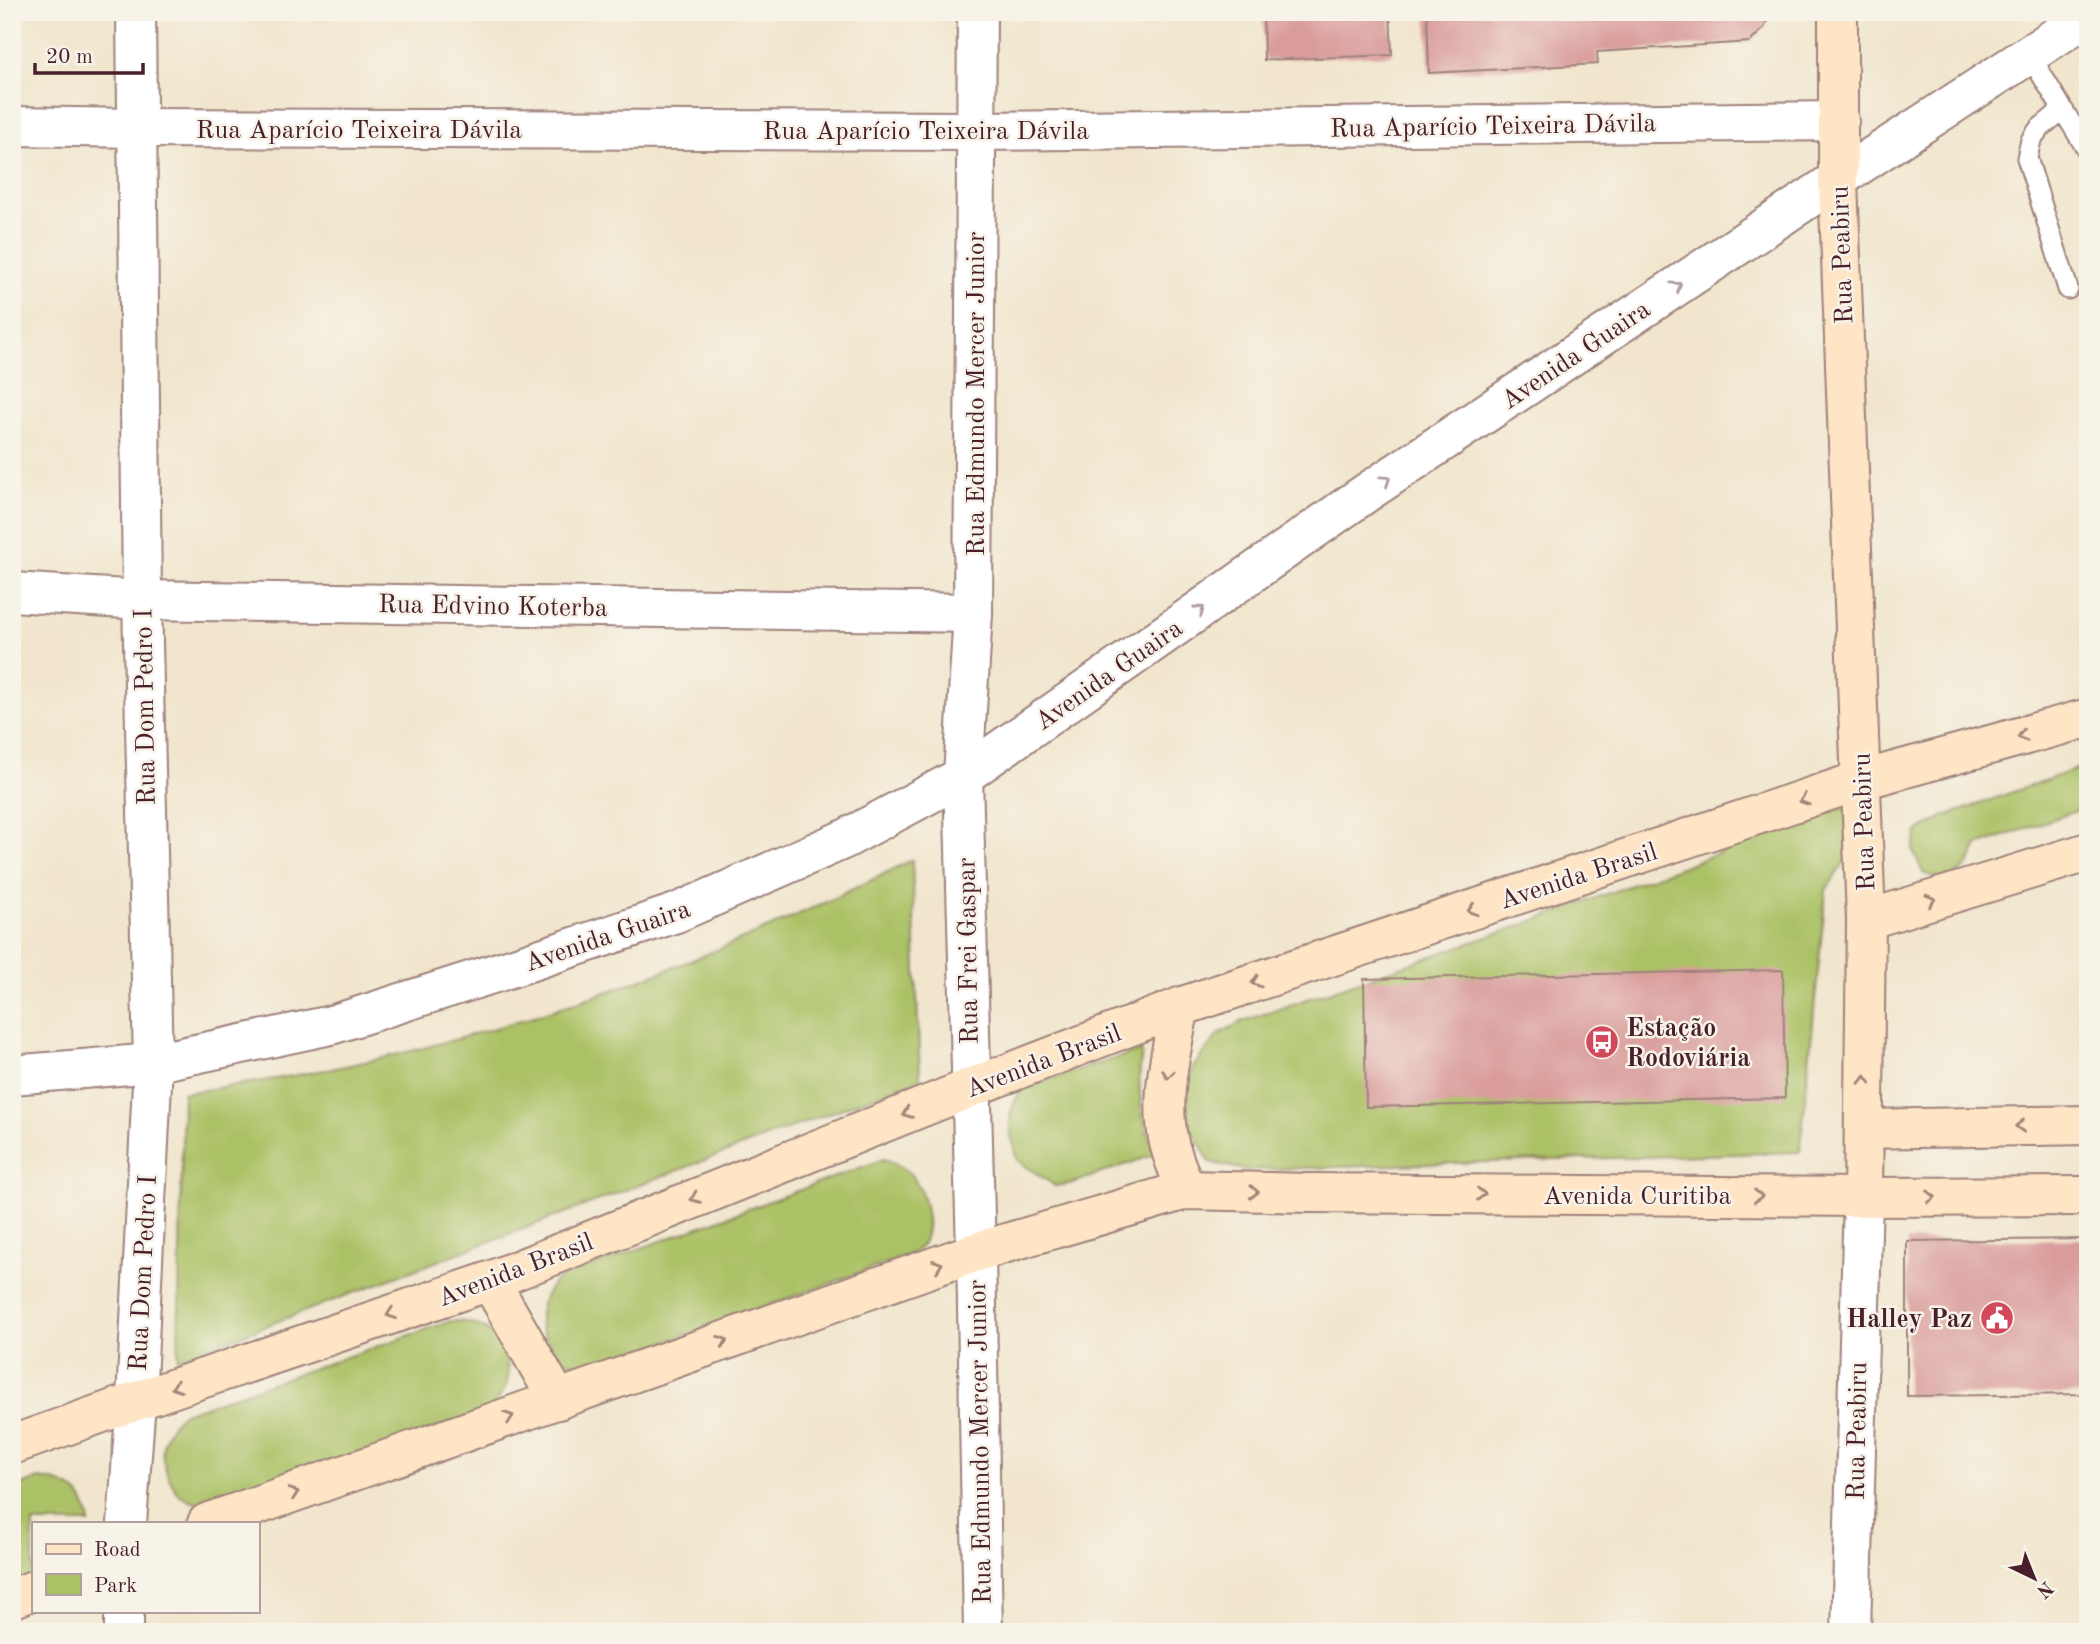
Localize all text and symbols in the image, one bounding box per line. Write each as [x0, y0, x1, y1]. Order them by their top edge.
scale bar [35, 32, 144, 76]
text: 20 m [46, 47, 93, 68]
street label: Rua Aparício Teixeira Dávila [1330, 111, 1657, 143]
street label: Rua Aparício Teixeira Dávila [196, 118, 522, 144]
street label: Rua Aparício Teixeira Dávila [763, 119, 1089, 145]
street label: Rua Peabiru [1828, 185, 1858, 325]
street label: Rua Edmundo Mercer Junior [964, 231, 990, 556]
one-way arrow [1670, 281, 1683, 294]
street label: Avenida Guaira [1497, 296, 1655, 415]
one-way arrow [1378, 476, 1391, 488]
street label: Rua Edvino Koterba [378, 592, 608, 622]
one-way arrow [1192, 606, 1205, 618]
street label: Rua Dom Pedro I [131, 608, 161, 806]
street label: Avenida Guaira [1031, 615, 1188, 736]
one-way arrow [2016, 728, 2028, 742]
street label: Rua Peabiru [1850, 752, 1880, 892]
one-way arrow [1798, 792, 1810, 806]
street label: Avenida Brasil [1497, 839, 1661, 915]
street label: Rua Frei Gaspar [954, 857, 984, 1045]
one-way arrow [1925, 894, 1937, 909]
street label: Avenida Guaira [521, 896, 694, 977]
one-way arrow [1466, 902, 1478, 916]
one-way arrow [1250, 974, 1262, 988]
place label: Estação Rodoviária [1626, 1016, 1750, 1072]
street label: Avenida Brasil [962, 1020, 1125, 1103]
bus stop icon: Estação Rodoviária [1583, 1023, 1621, 1061]
one-way arrow [1160, 1068, 1175, 1080]
one-way arrow [1857, 1074, 1872, 1085]
one-way arrow [901, 1105, 913, 1119]
one-way arrow [2014, 1119, 2025, 1134]
street label: Rua Dom Pedro I [126, 1174, 162, 1372]
one-way arrow [1249, 1184, 1260, 1199]
street label: Avenida Curitiba [1543, 1184, 1732, 1210]
one-way arrow [1477, 1186, 1487, 1202]
one-way arrow [1753, 1188, 1764, 1204]
one-way arrow [1926, 1189, 1937, 1204]
one-way arrow [690, 1190, 702, 1204]
street label: Avenida Brasil [434, 1229, 597, 1312]
one-way arrow [931, 1259, 943, 1273]
street label: Rua Edmundo Mercer Junior [965, 1279, 997, 1604]
public building icon: Halley Paz [1978, 1299, 2016, 1337]
one-way arrow [386, 1306, 398, 1320]
place label: Halley Paz [1846, 1307, 1972, 1333]
one-way arrow [717, 1335, 729, 1349]
street label: Rua Peabiru [1844, 1361, 1872, 1501]
one-way arrow [170, 1379, 183, 1393]
one-way arrow [502, 1411, 514, 1425]
one-way arrow [287, 1487, 299, 1501]
legend [32, 1522, 259, 1612]
text: Road [94, 1540, 141, 1561]
north arrow [1998, 1542, 2068, 1612]
text: Park [94, 1576, 137, 1597]
text: N [2032, 1577, 2056, 1601]

